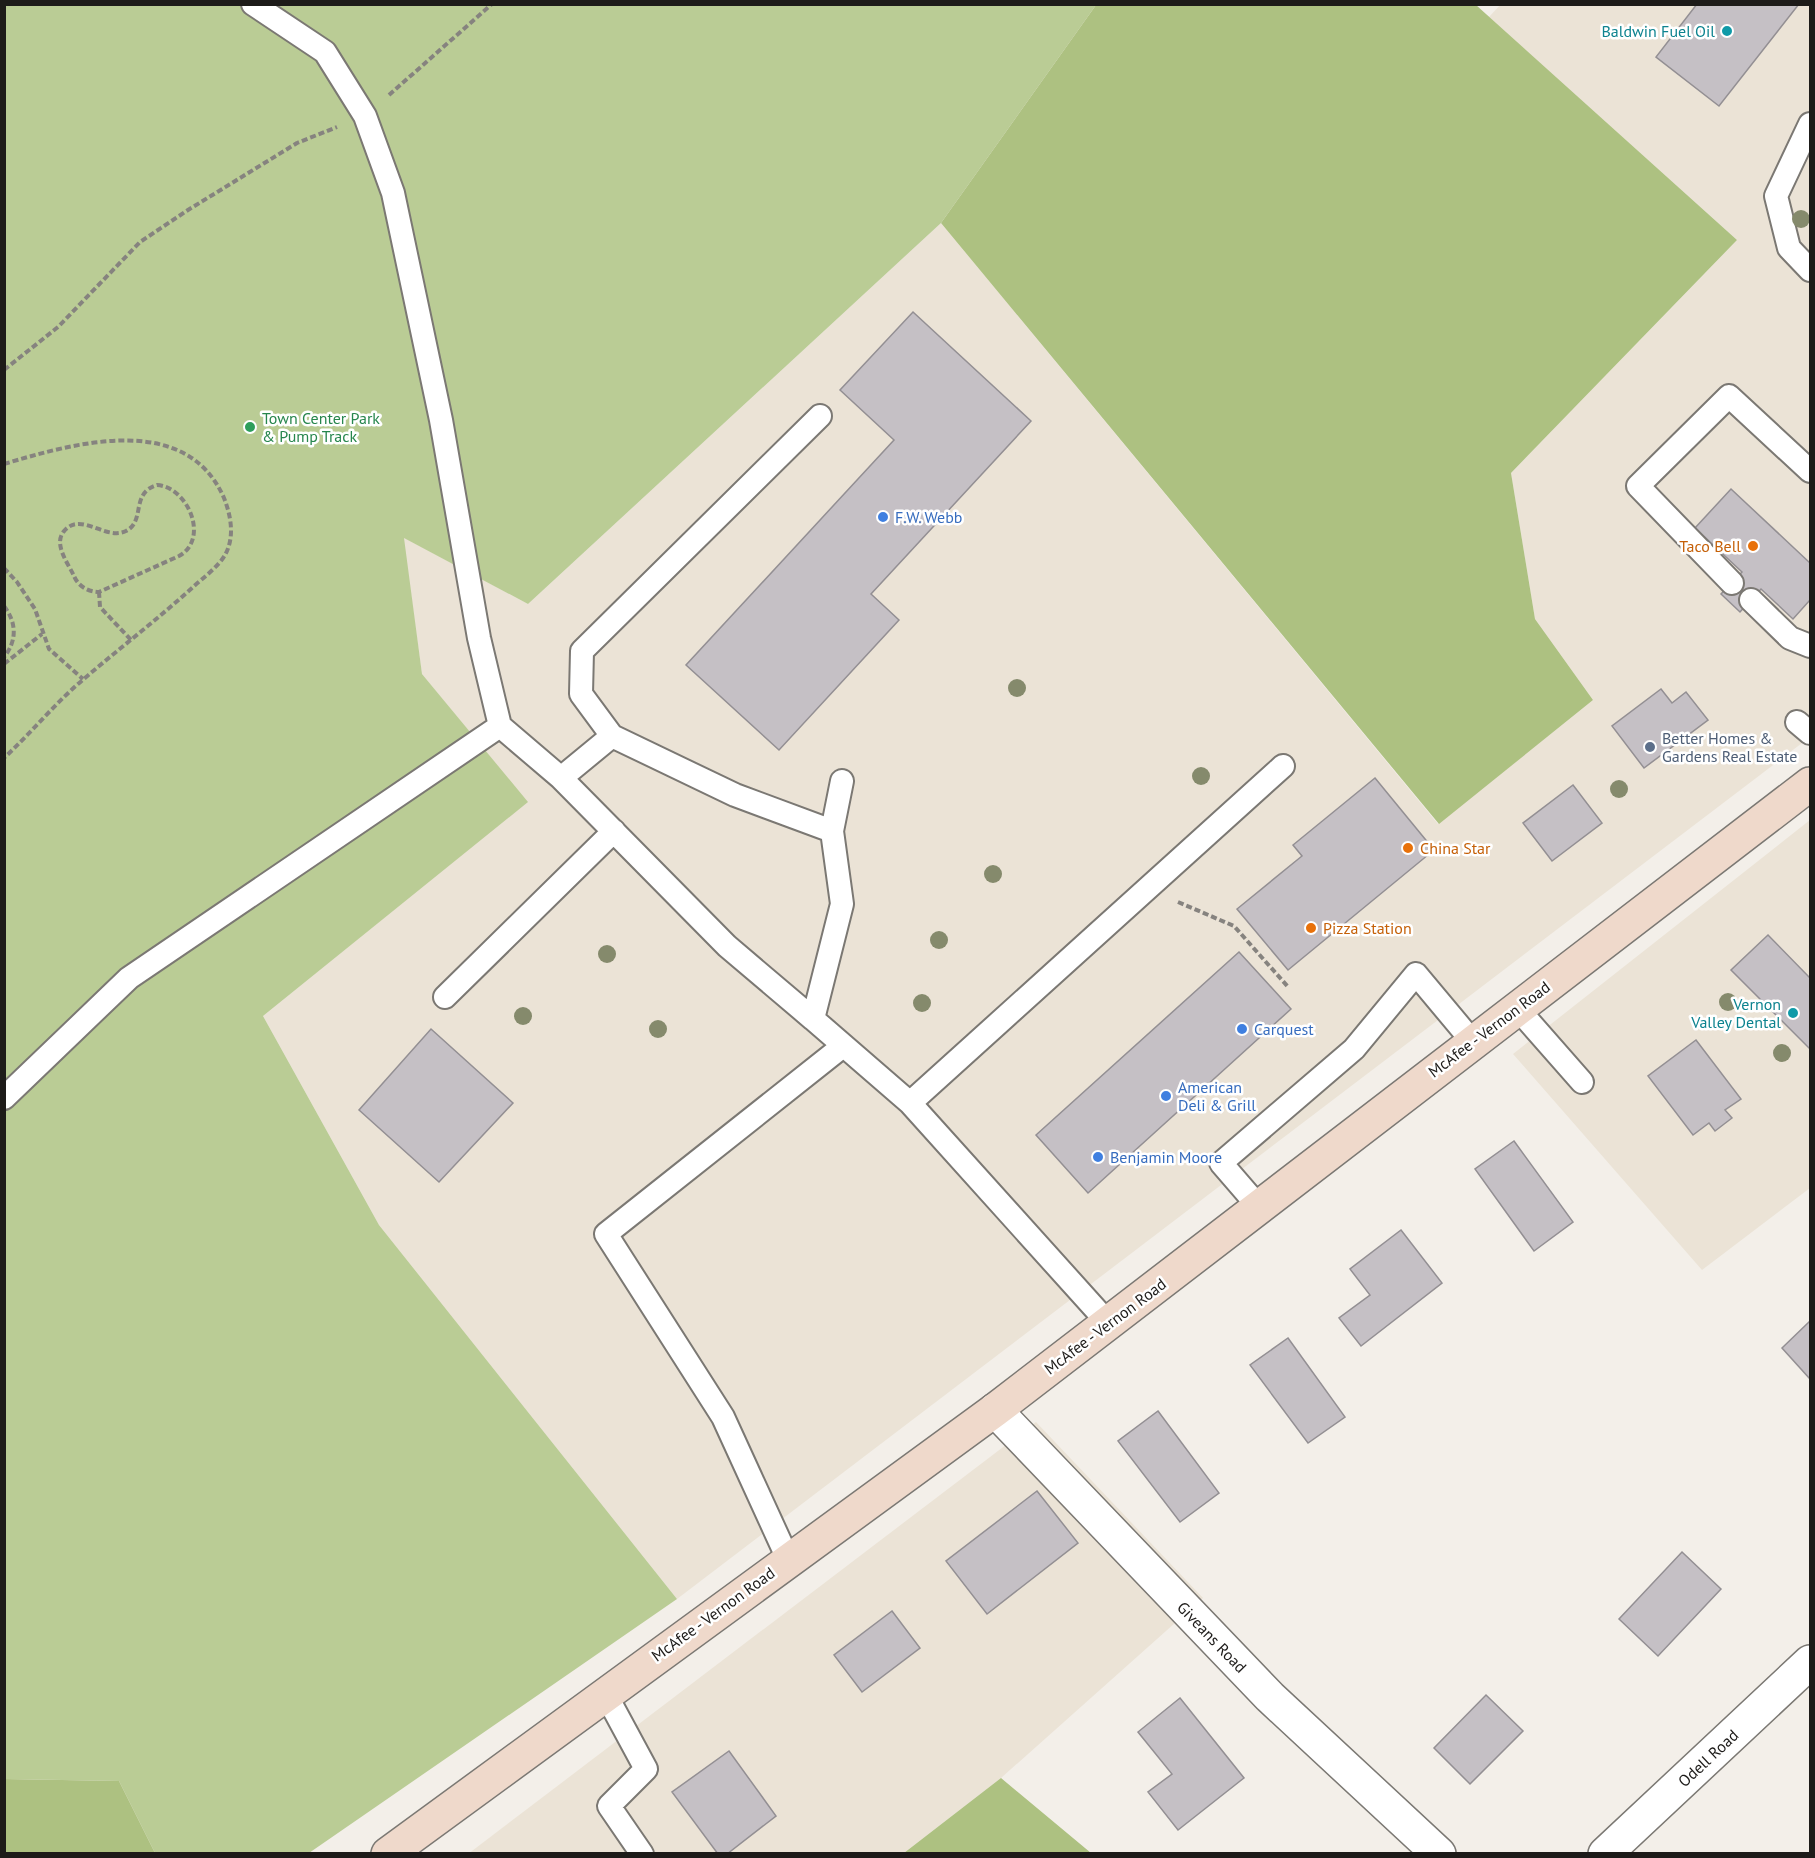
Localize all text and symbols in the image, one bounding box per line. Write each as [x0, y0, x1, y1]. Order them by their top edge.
place label: Baldwin Fuel Oil [1601, 21, 1715, 41]
marker: Baldwin Fuel Oil [1720, 24, 1734, 38]
place label: Town Center Park & Pump Track [262, 408, 380, 446]
marker: Town Center Park & Pump Track [243, 420, 257, 434]
place label: F.W. Webb [895, 507, 962, 527]
marker: F.W. Webb [876, 510, 890, 524]
place label: Taco Bell [1679, 536, 1741, 556]
marker: Taco Bell [1746, 539, 1760, 553]
place label: Better Homes & Gardens Real Estate [1662, 728, 1797, 766]
marker: Better Homes & Gardens Real Estate [1643, 740, 1657, 754]
place label: China Star [1420, 838, 1491, 858]
marker: China Star [1401, 841, 1415, 855]
place label: Pizza Station [1323, 918, 1412, 938]
marker: Pizza Station [1304, 921, 1318, 935]
street label: McAfee - Vernon Road [1424, 977, 1554, 1081]
place label: Vernon Valley Dental [1690, 994, 1781, 1032]
marker: Vernon Valley Dental [1786, 1006, 1800, 1020]
place label: Carquest [1254, 1019, 1314, 1039]
marker: Carquest [1235, 1022, 1249, 1036]
place label: American Deli & Grill [1178, 1077, 1256, 1115]
marker: American Deli & Grill [1159, 1089, 1173, 1103]
place label: Benjamin Moore [1110, 1147, 1222, 1167]
marker: Benjamin Moore [1091, 1150, 1105, 1164]
street label: McAfee - Vernon Road [1040, 1274, 1170, 1378]
street label: McAfee - Vernon Road [647, 1563, 779, 1665]
street label: Giveans Road [1173, 1597, 1251, 1677]
street label: Odell Road [1674, 1725, 1742, 1791]

